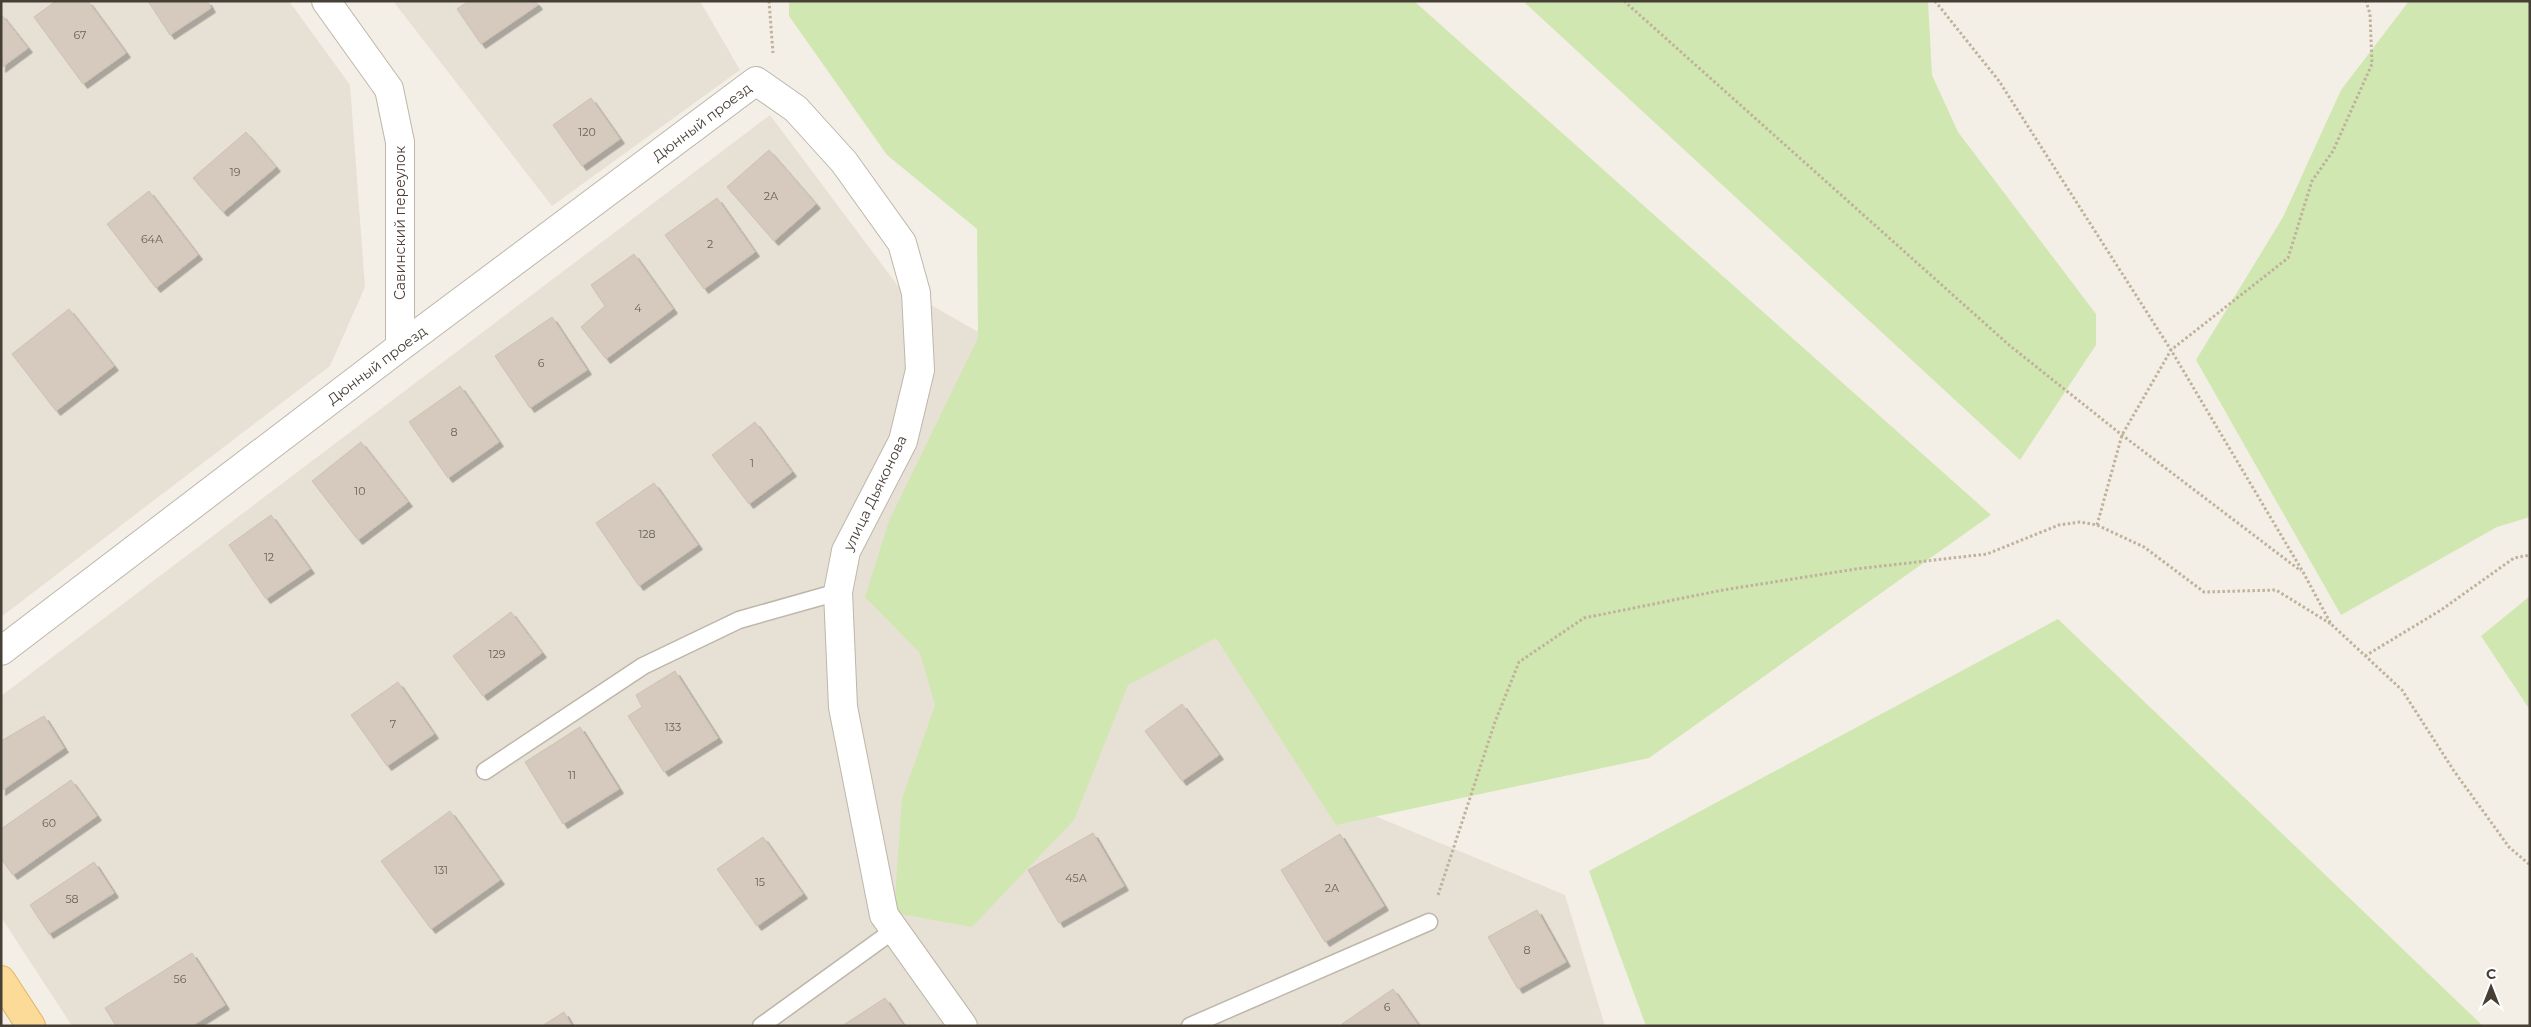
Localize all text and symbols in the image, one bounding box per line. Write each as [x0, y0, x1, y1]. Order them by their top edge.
house number: 67 [73, 28, 87, 42]
street label: Дюнный проезд [649, 79, 755, 165]
house number: 120 [578, 125, 596, 139]
street label: Савинский переулок [391, 146, 409, 300]
house number: 19 [230, 165, 241, 179]
house number: 2А [764, 189, 779, 203]
house number: 64А [141, 232, 164, 246]
house number: 2 [707, 237, 713, 251]
house number: 4 [634, 301, 642, 315]
street label: Дюнный проезд [324, 322, 430, 408]
house number: 6 [538, 356, 545, 370]
house number: 8 [450, 425, 458, 439]
street label: улица Дьяконова [839, 432, 911, 555]
house number: 1 [750, 456, 754, 470]
house number: 10 [354, 484, 366, 498]
house number: 128 [638, 527, 656, 541]
house number: 12 [264, 550, 274, 564]
house number: 129 [489, 647, 506, 661]
house number: 7 [390, 717, 396, 731]
house number: 133 [665, 720, 681, 734]
house number: 11 [568, 768, 576, 782]
house number: 60 [42, 816, 56, 830]
house number: 131 [434, 863, 448, 877]
house number: 45А [1065, 871, 1088, 885]
house number: 15 [755, 875, 765, 889]
house number: 2А [1325, 881, 1340, 895]
house number: 58 [65, 892, 79, 906]
house number: 8 [1523, 943, 1531, 957]
north arrow [2466, 962, 2516, 1012]
text: С [2486, 965, 2496, 983]
house number: 56 [174, 972, 187, 986]
house number: 6 [1384, 1000, 1391, 1014]

